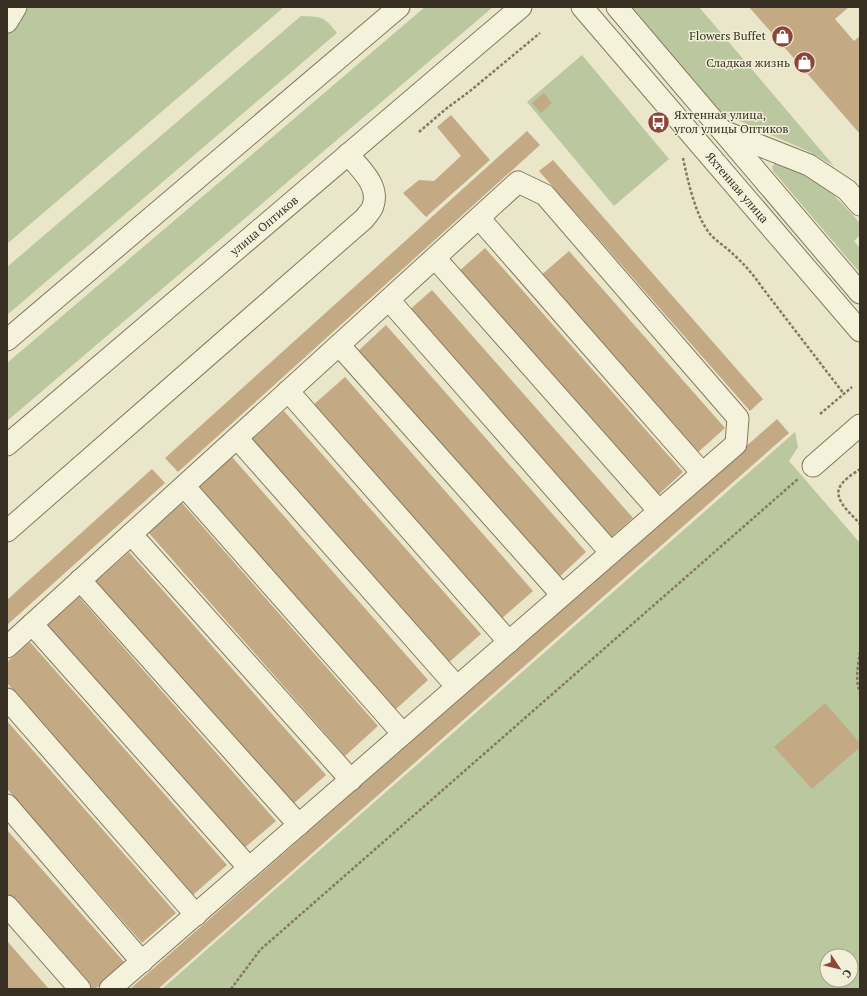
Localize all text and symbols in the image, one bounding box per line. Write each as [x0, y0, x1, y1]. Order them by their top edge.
shop icon: Flowers Buffet [769, 23, 795, 49]
place label: Flowers Buffet [689, 28, 767, 43]
shop icon: Сладкая жизнь [792, 50, 818, 76]
place label: Сладкая жизнь [706, 55, 790, 70]
place label: Яхтенная улица, угол улицы Оптиков [673, 107, 789, 136]
bus stop icon: Яхтенная улица, угол улицы Оптиков [646, 109, 672, 135]
street label: Яхтенная улица [703, 149, 772, 226]
street label: улица Оптиков [226, 192, 301, 259]
north arrow [819, 948, 859, 988]
text: С [839, 967, 855, 981]

